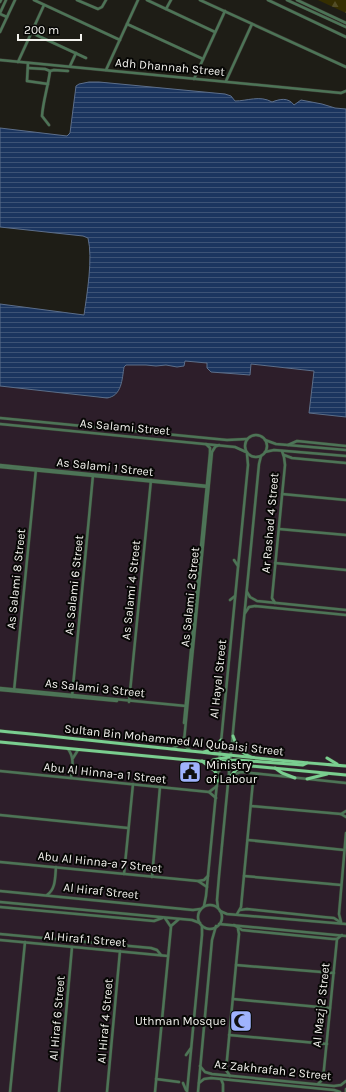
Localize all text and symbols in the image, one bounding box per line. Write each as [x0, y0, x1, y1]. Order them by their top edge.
scale bar [18, 16, 81, 42]
text: 200 m [24, 23, 59, 37]
street label: Adh Dhannah Street [115, 55, 226, 79]
street label: As Salami Street [79, 416, 171, 438]
street label: As Salami 1 Street [56, 455, 155, 479]
street label: Ar Rashad 4 Street [259, 472, 281, 574]
street label: As Salami 8 Street [4, 528, 28, 630]
street label: As Salami 6 Street [62, 534, 86, 636]
street label: As Salami 4 Street [119, 539, 143, 640]
street label: As Salami 2 Street [178, 546, 202, 648]
street label: Al Hayal Street [207, 638, 229, 719]
street label: As Salami 3 Street [44, 676, 146, 700]
street label: Sultan Bin Mohammed Al Qubaisi Street [64, 722, 285, 759]
place label: Ministry of Labour [206, 758, 258, 786]
public building icon: Ministry of Labour [177, 759, 203, 785]
street label: Abu Al Hinna-a 1 Street [43, 760, 168, 786]
street label: Abu Al Hinna-a 7 Street [37, 849, 163, 876]
street label: Al Hiraf Street [63, 880, 140, 902]
street label: Al Hiraf 1 Street [43, 928, 127, 950]
street label: Al Mazj 2 Street [310, 962, 332, 1048]
street label: Al Hiraf 6 Street [46, 974, 68, 1061]
street label: Al Hiraf 4 Street [94, 978, 116, 1064]
mosque icon: Uthman Mosque [228, 1008, 254, 1034]
place label: Uthman Mosque [135, 1014, 226, 1028]
street label: Az Zakhrafah 2 Street [214, 1057, 333, 1083]

